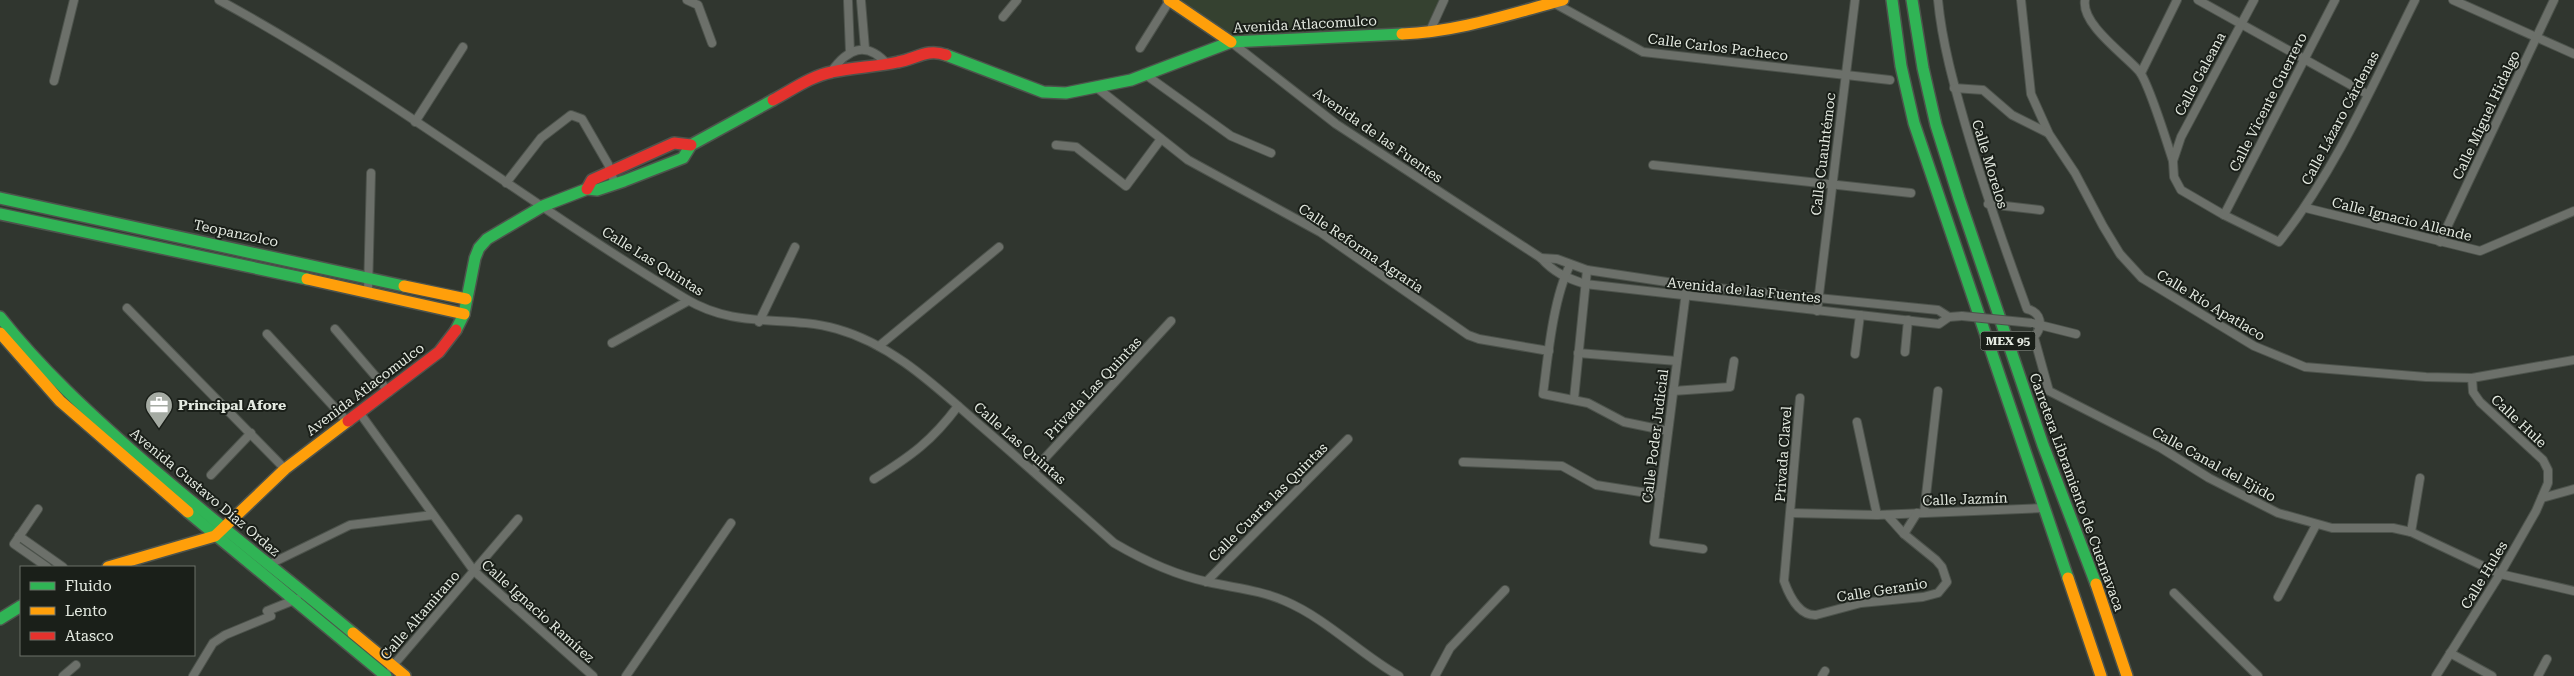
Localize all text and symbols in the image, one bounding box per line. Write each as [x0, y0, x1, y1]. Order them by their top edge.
street label: Avenida Atlacomulco [1233, 12, 1377, 36]
street label: Calle Galeana [2171, 29, 2229, 119]
street label: Calle Carlos Pacheco [1647, 30, 1789, 64]
street label: Calle Vicente Guerrero [2226, 30, 2310, 174]
street label: Calle Lázaro Cárdenas [2298, 48, 2382, 188]
street label: Calle Miguel Hidalgo [2449, 48, 2523, 182]
street label: Avenida de las Fuentes [1310, 84, 1446, 186]
street label: Calle Cuauhtémoc [1808, 92, 1838, 216]
street label: Calle Morelos [1969, 118, 2011, 211]
street label: Calle Ignacio Allende [2330, 194, 2474, 244]
street label: Calle Reforma Agraria [1296, 200, 1427, 296]
street label: Teopanzolco [192, 216, 280, 250]
street label: Calle Las Quintas [599, 223, 707, 299]
street label: Calle Río Apatlaco [2154, 266, 2268, 344]
street label: Avenida de las Fuentes [1667, 274, 1822, 306]
road number: MEX 95 [1980, 332, 2036, 351]
street label: Privada Las Quintas [1041, 333, 1145, 442]
street label: Avenida Atlacomulco [303, 339, 427, 439]
street label: Calle Poder Judicial [1639, 367, 1671, 504]
street label: Carretera Libramiento de Cuernavaca [2026, 371, 2128, 614]
office icon: Principal Afore [144, 390, 174, 429]
street label: Calle Hule [2488, 391, 2550, 451]
place label: Principal Afore [178, 397, 286, 413]
street label: Calle Las Quintas [971, 399, 1070, 488]
street label: Privada Clavel [1772, 405, 1794, 502]
street label: Calle Canal del Ejido [2149, 423, 2279, 505]
street label: Avenida Gustavo Díaz Ordaz [127, 425, 283, 560]
street label: Calle Cuarta las Quintas [1205, 439, 1331, 565]
street label: Calle Jazmín [1922, 490, 2008, 508]
street label: Calle Hules [2457, 538, 2511, 612]
street label: Calle Ignacio Ramírez [478, 556, 598, 666]
legend [20, 566, 195, 656]
street label: Calle Altamirano [377, 567, 463, 663]
street label: Calle Geranio [1835, 575, 1929, 605]
text: Fluido [65, 577, 112, 595]
text: Lento [65, 602, 107, 620]
text: Atasco [65, 627, 114, 645]

